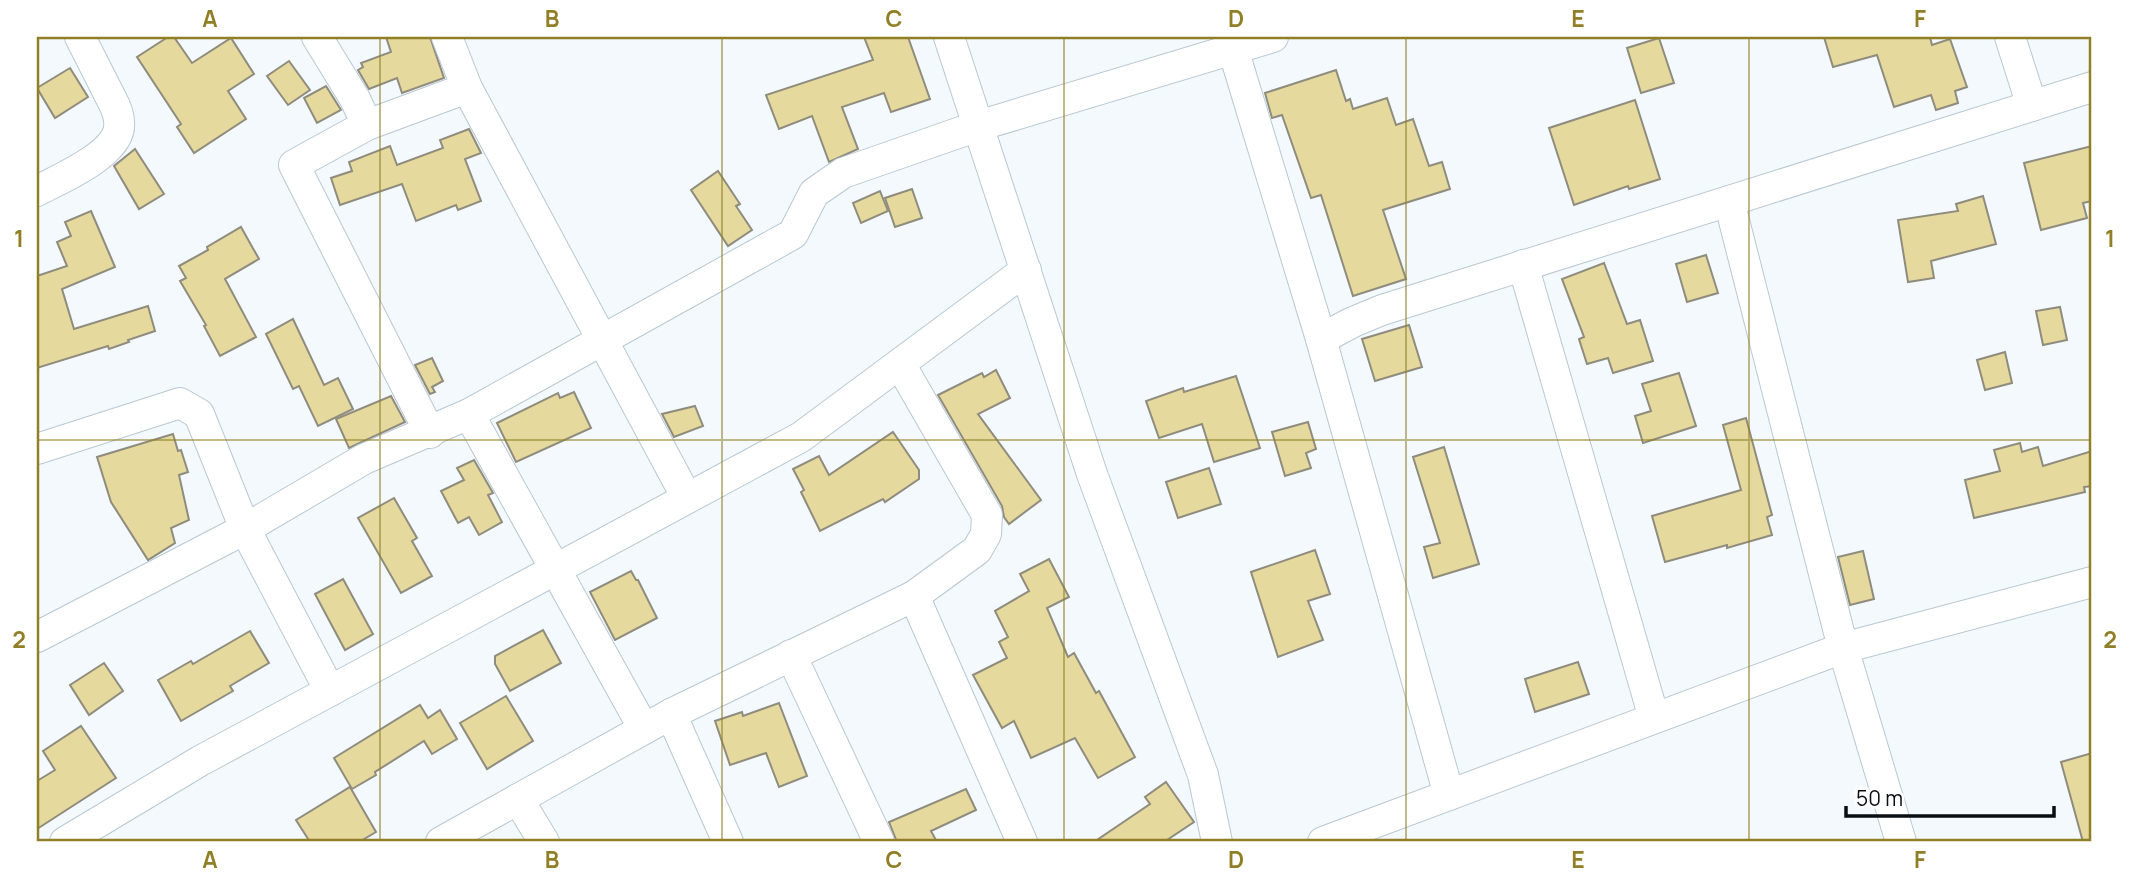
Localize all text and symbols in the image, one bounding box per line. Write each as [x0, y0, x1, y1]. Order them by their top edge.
text: A [202, 2, 218, 34]
text: B [545, 2, 559, 34]
text: C [886, 2, 903, 34]
text: D [1228, 2, 1244, 34]
text: E [1571, 2, 1585, 34]
text: F [1914, 2, 1926, 34]
text: 1 [14, 222, 24, 254]
text: 1 [2105, 222, 2115, 254]
text: 2 [12, 623, 26, 655]
text: 2 [2103, 623, 2117, 655]
scale bar [1846, 774, 2054, 818]
text: 50 m [1856, 784, 1903, 812]
text: A [202, 843, 218, 875]
text: B [545, 843, 559, 875]
text: C [886, 843, 903, 875]
text: D [1228, 843, 1244, 875]
text: E [1571, 843, 1585, 875]
text: F [1914, 843, 1926, 875]

